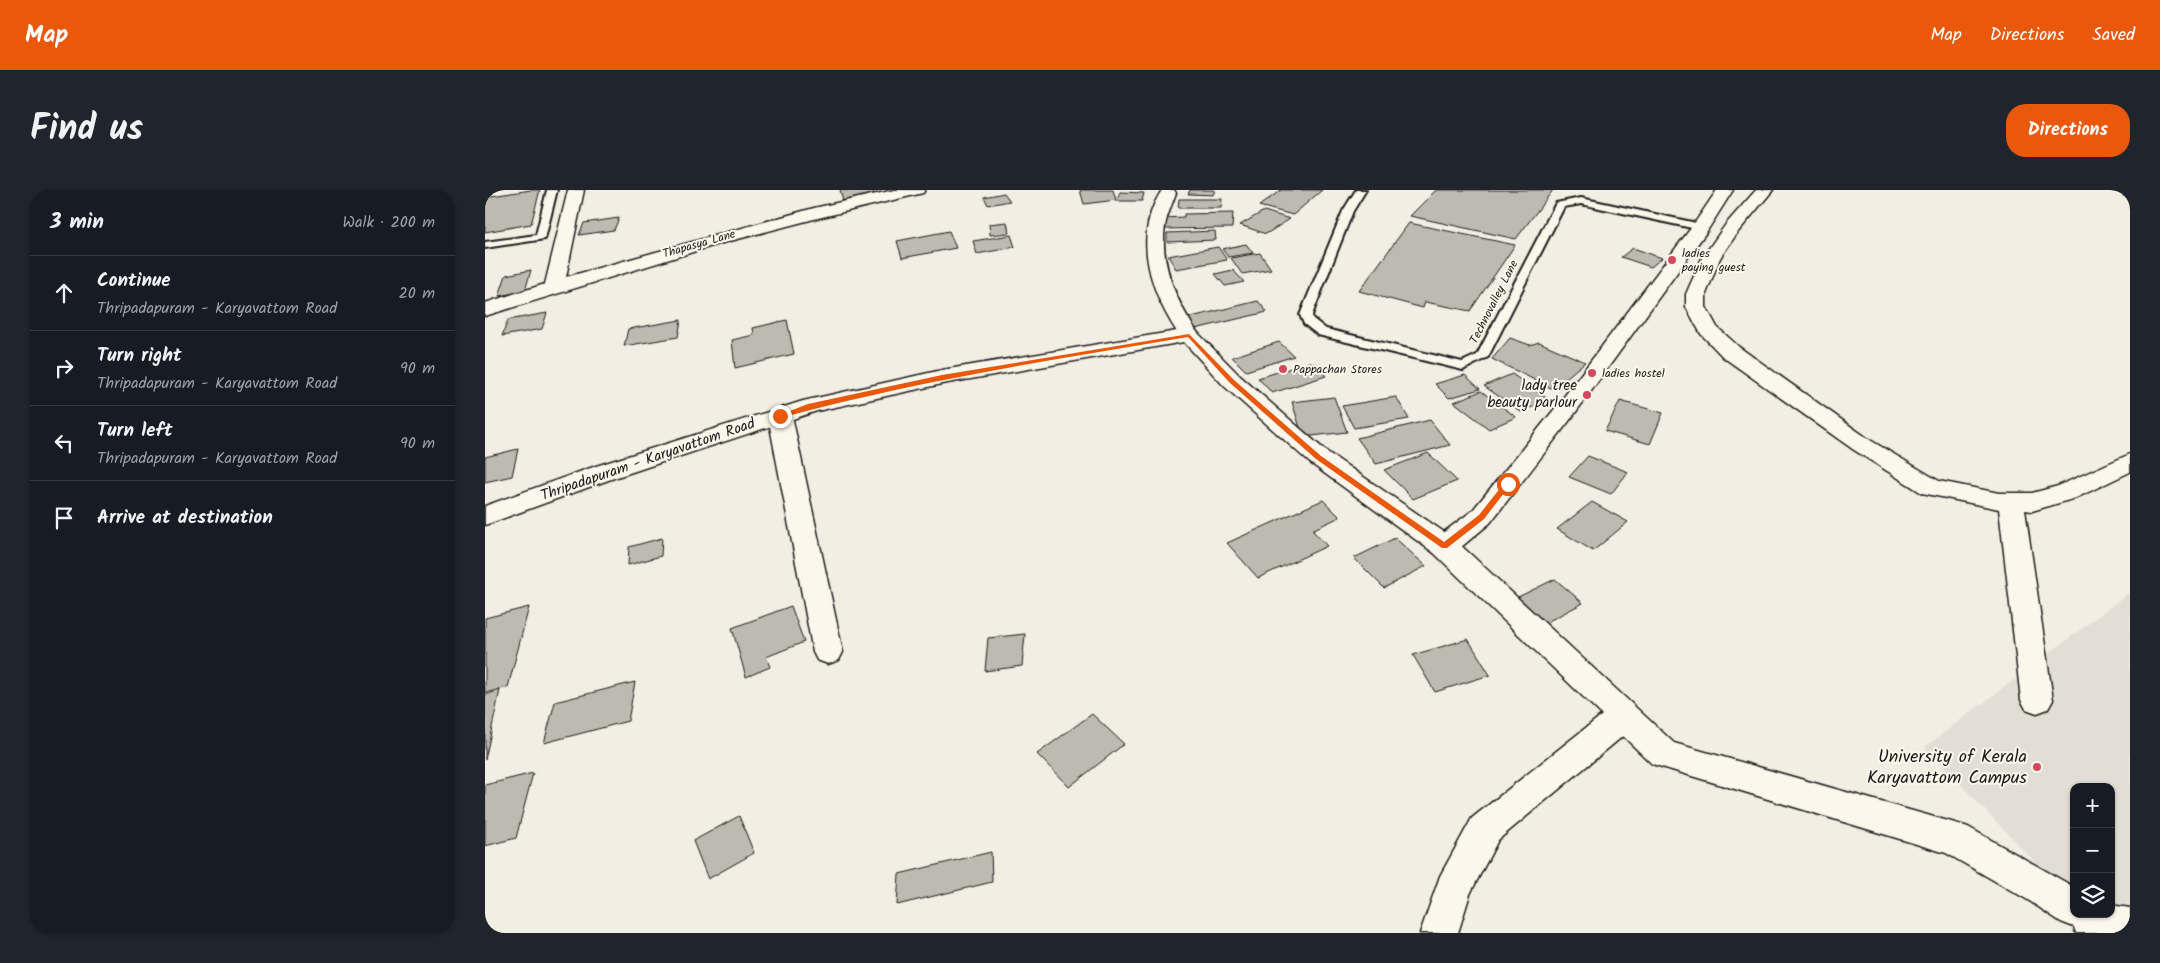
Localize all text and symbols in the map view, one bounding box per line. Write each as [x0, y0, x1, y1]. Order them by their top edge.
text: Map [25, 16, 68, 55]
text: Map [1930, 21, 1962, 50]
text: Directions [1990, 21, 2064, 50]
text: Saved [2092, 21, 2135, 50]
text: Find us [30, 102, 143, 158]
button: Directions [2006, 104, 2130, 157]
text: 3 min [50, 206, 104, 239]
text: Walk · 200 m [342, 210, 435, 235]
street label: Thapasya Lane [660, 224, 738, 263]
place label: ladies paying guest [1681, 244, 1746, 277]
marker: ladies paying guest [1666, 254, 1678, 266]
street label: Technovalley Lane [1465, 256, 1524, 347]
text: Continue [97, 266, 170, 296]
icon: ahead [50, 279, 78, 307]
text: 20 m [399, 281, 435, 306]
text: Thripadapuram - Karyavattom Road [97, 296, 337, 321]
text: Turn right [97, 341, 182, 371]
icon: right [50, 354, 78, 382]
text: 90 m [400, 356, 435, 381]
place label: Pappachan Stores [1293, 360, 1382, 379]
marker: Pappachan Stores [1277, 363, 1289, 375]
place label: ladies hostel [1602, 364, 1665, 383]
marker: ladies hostel [1586, 367, 1598, 379]
text: Thripadapuram - Karyavattom Road [97, 371, 337, 396]
place label: lady tree beauty parlour [1487, 374, 1578, 415]
marker: lady tree beauty parlour [1581, 389, 1593, 401]
route end [769, 405, 792, 428]
street label: Thripadapuram - Karyavattom Road [538, 412, 759, 508]
text: Turn left [97, 416, 172, 446]
icon: left [50, 429, 78, 457]
text: 90 m [400, 431, 435, 456]
text: Thripadapuram - Karyavattom Road [97, 446, 337, 471]
route start [1497, 473, 1520, 496]
text: Arrive at destination [97, 503, 273, 533]
icon: arrive [50, 504, 78, 532]
place label: University of Kerala Karyavattom Campus [1867, 743, 2027, 793]
marker: University of Kerala Karyavattom Campus [2031, 761, 2043, 773]
map controls [2070, 783, 2115, 918]
button: + [2070, 783, 2115, 828]
button: − [2070, 828, 2115, 873]
button: layers [2070, 873, 2115, 918]

